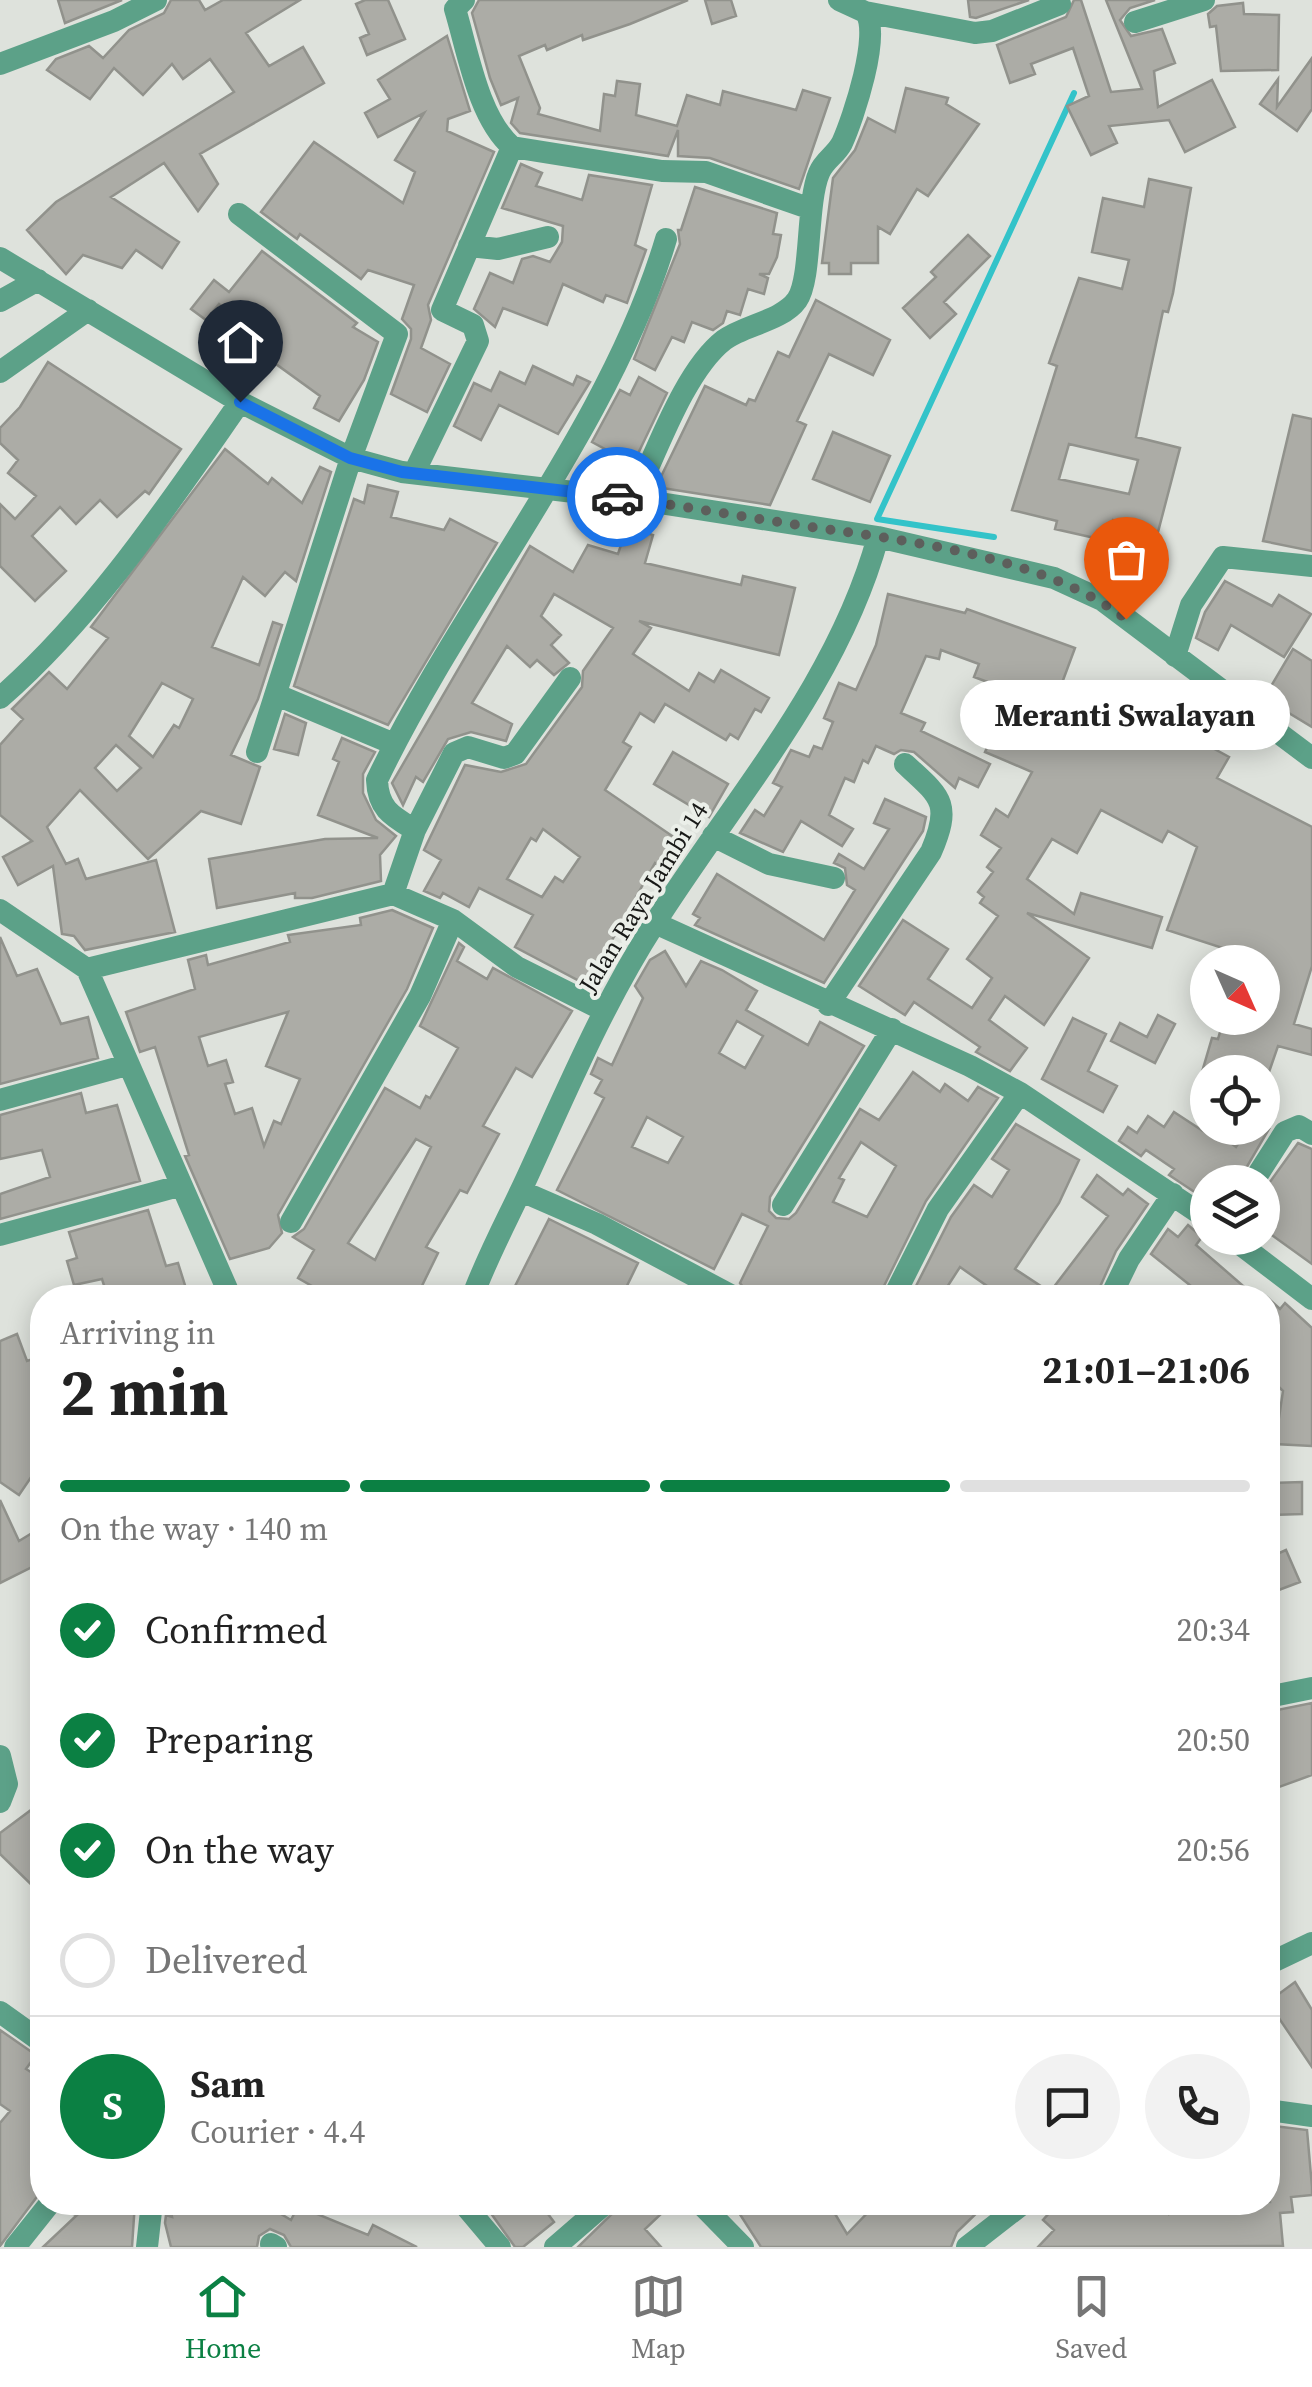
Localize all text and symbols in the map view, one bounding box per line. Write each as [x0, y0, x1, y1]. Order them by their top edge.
pin [198, 300, 283, 403]
icon: home [213, 315, 268, 370]
courier [567, 447, 667, 547]
icon: car [590, 470, 645, 525]
pin [1084, 517, 1169, 620]
icon: bag [1099, 532, 1154, 587]
callout: Meranti Swalayan [961, 679, 1291, 749]
text: Meranti Swalayan [995, 693, 1255, 737]
street label: Jalan Raya Jambi 14 [570, 795, 716, 999]
north arrow [1190, 945, 1280, 1035]
map controls [1190, 945, 1280, 1255]
button: locate [1190, 1055, 1280, 1145]
button: layers [1190, 1165, 1280, 1255]
text: Arriving in [60, 1311, 215, 1355]
text: 21:01–21:06 [1042, 1344, 1250, 1396]
text: 2 min [60, 1348, 229, 1437]
text: On the way · 140 m [60, 1507, 328, 1551]
icon: check [60, 1603, 115, 1658]
text: Confirmed [145, 1604, 327, 1656]
text: 20:34 [1176, 1608, 1250, 1652]
icon: check [60, 1713, 115, 1768]
text: Preparing [145, 1714, 313, 1766]
text: 20:50 [1176, 1718, 1250, 1762]
icon: check [60, 1823, 115, 1878]
text: On the way [145, 1824, 334, 1876]
text: 20:56 [1176, 1828, 1250, 1872]
text: Delivered [145, 1934, 308, 1986]
button: chat [1015, 2054, 1120, 2159]
button: phone [1145, 2054, 1250, 2159]
text: Sam [190, 2058, 265, 2110]
text: S [102, 2080, 123, 2132]
text: Courier · 4.4 [190, 2110, 365, 2154]
tab: Home [185, 2269, 261, 2367]
tab: Map [631, 2269, 686, 2367]
tab: Saved [1055, 2269, 1127, 2367]

